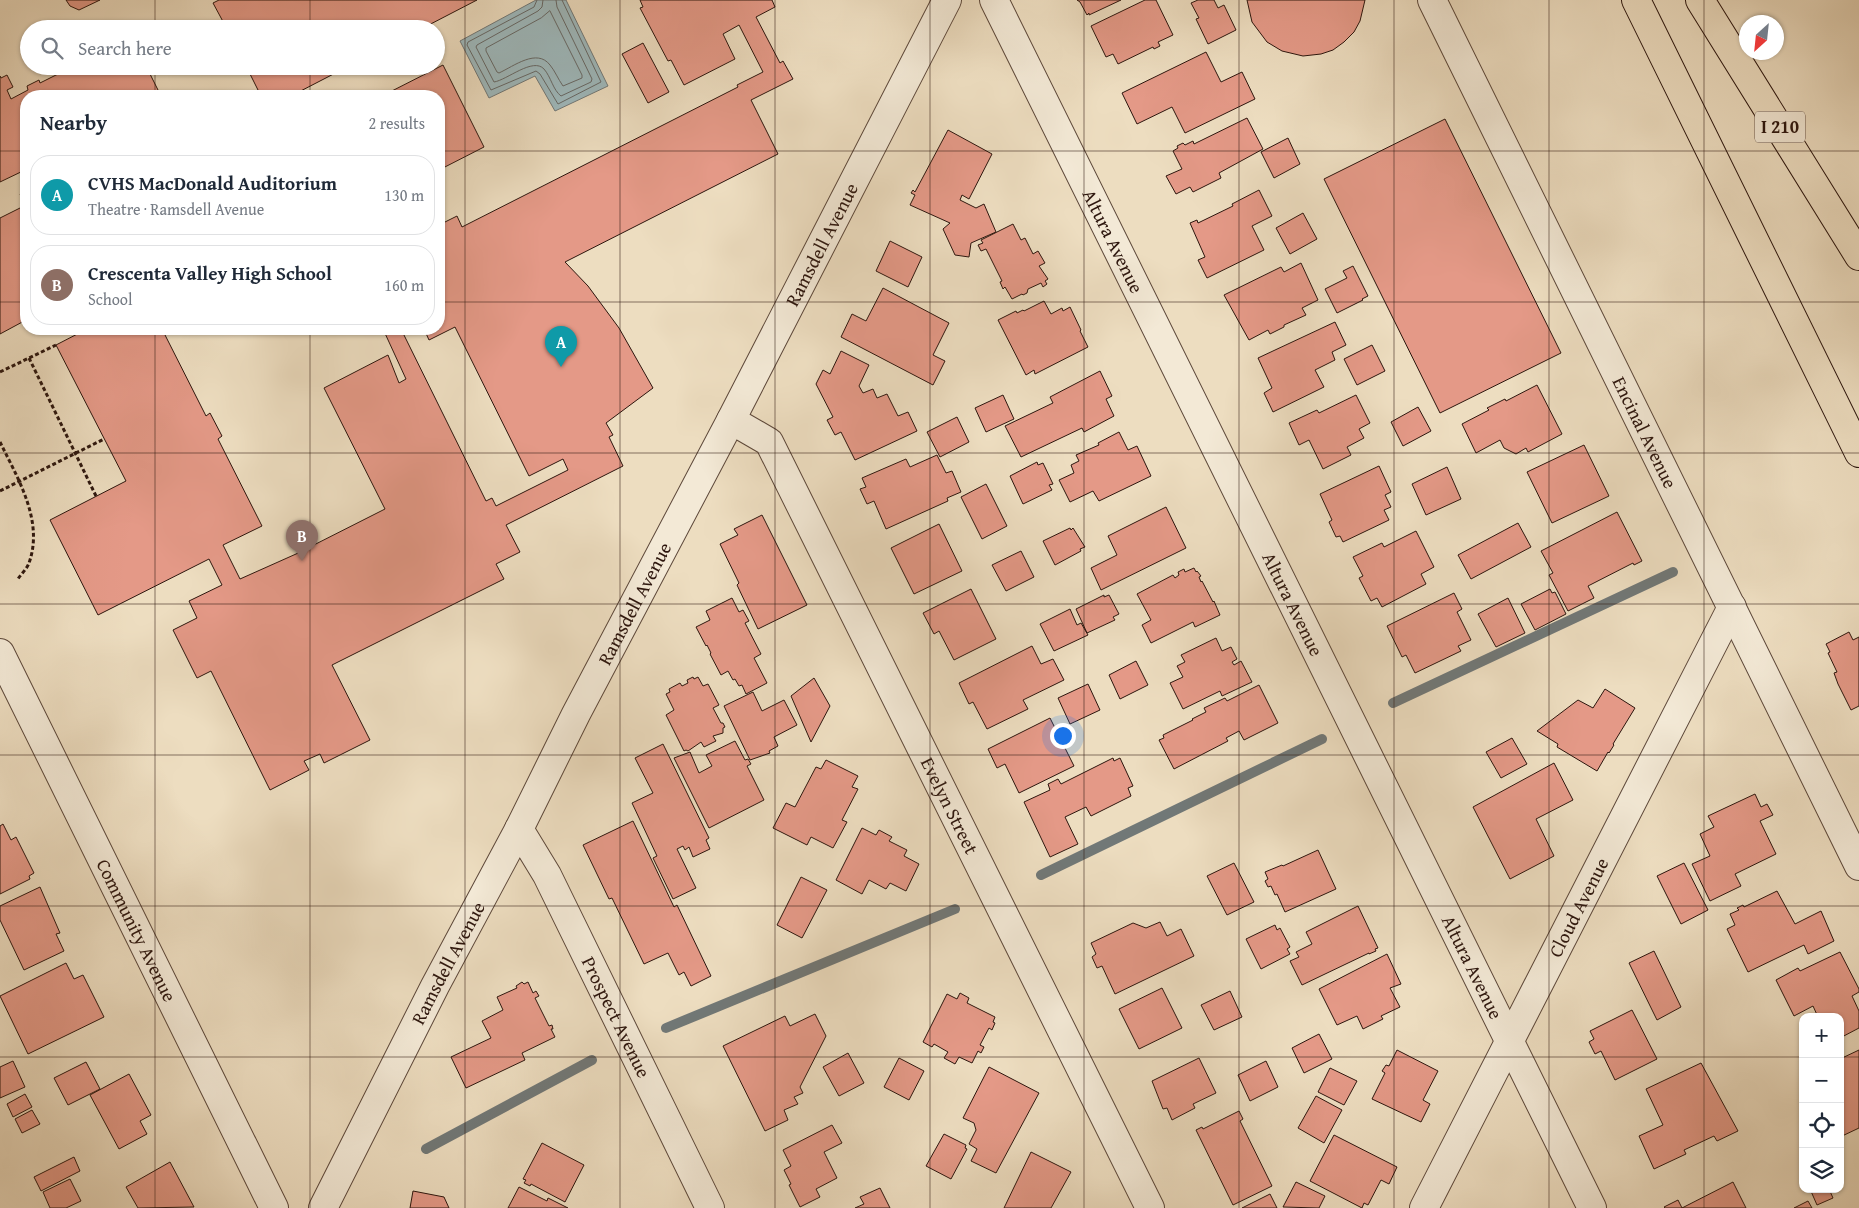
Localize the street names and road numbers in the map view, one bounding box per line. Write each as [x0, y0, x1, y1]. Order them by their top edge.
road number: I 210 [1755, 111, 1805, 142]
street label: Ramsdell Avenue [778, 178, 865, 311]
street label: Altura Avenue [1076, 184, 1151, 298]
street label: Encinal Avenue [1606, 372, 1685, 493]
street label: Ramsdell Avenue [590, 537, 678, 670]
street label: Altura Avenue [1255, 547, 1331, 661]
street label: Evelyn Street [914, 752, 986, 859]
street label: Cloud Avenue [1541, 853, 1615, 962]
street label: Community Avenue [90, 854, 184, 1006]
street label: Ramsdell Avenue [404, 896, 492, 1029]
street label: Altura Avenue [1435, 910, 1510, 1024]
street label: Prospect Avenue [575, 952, 658, 1083]

